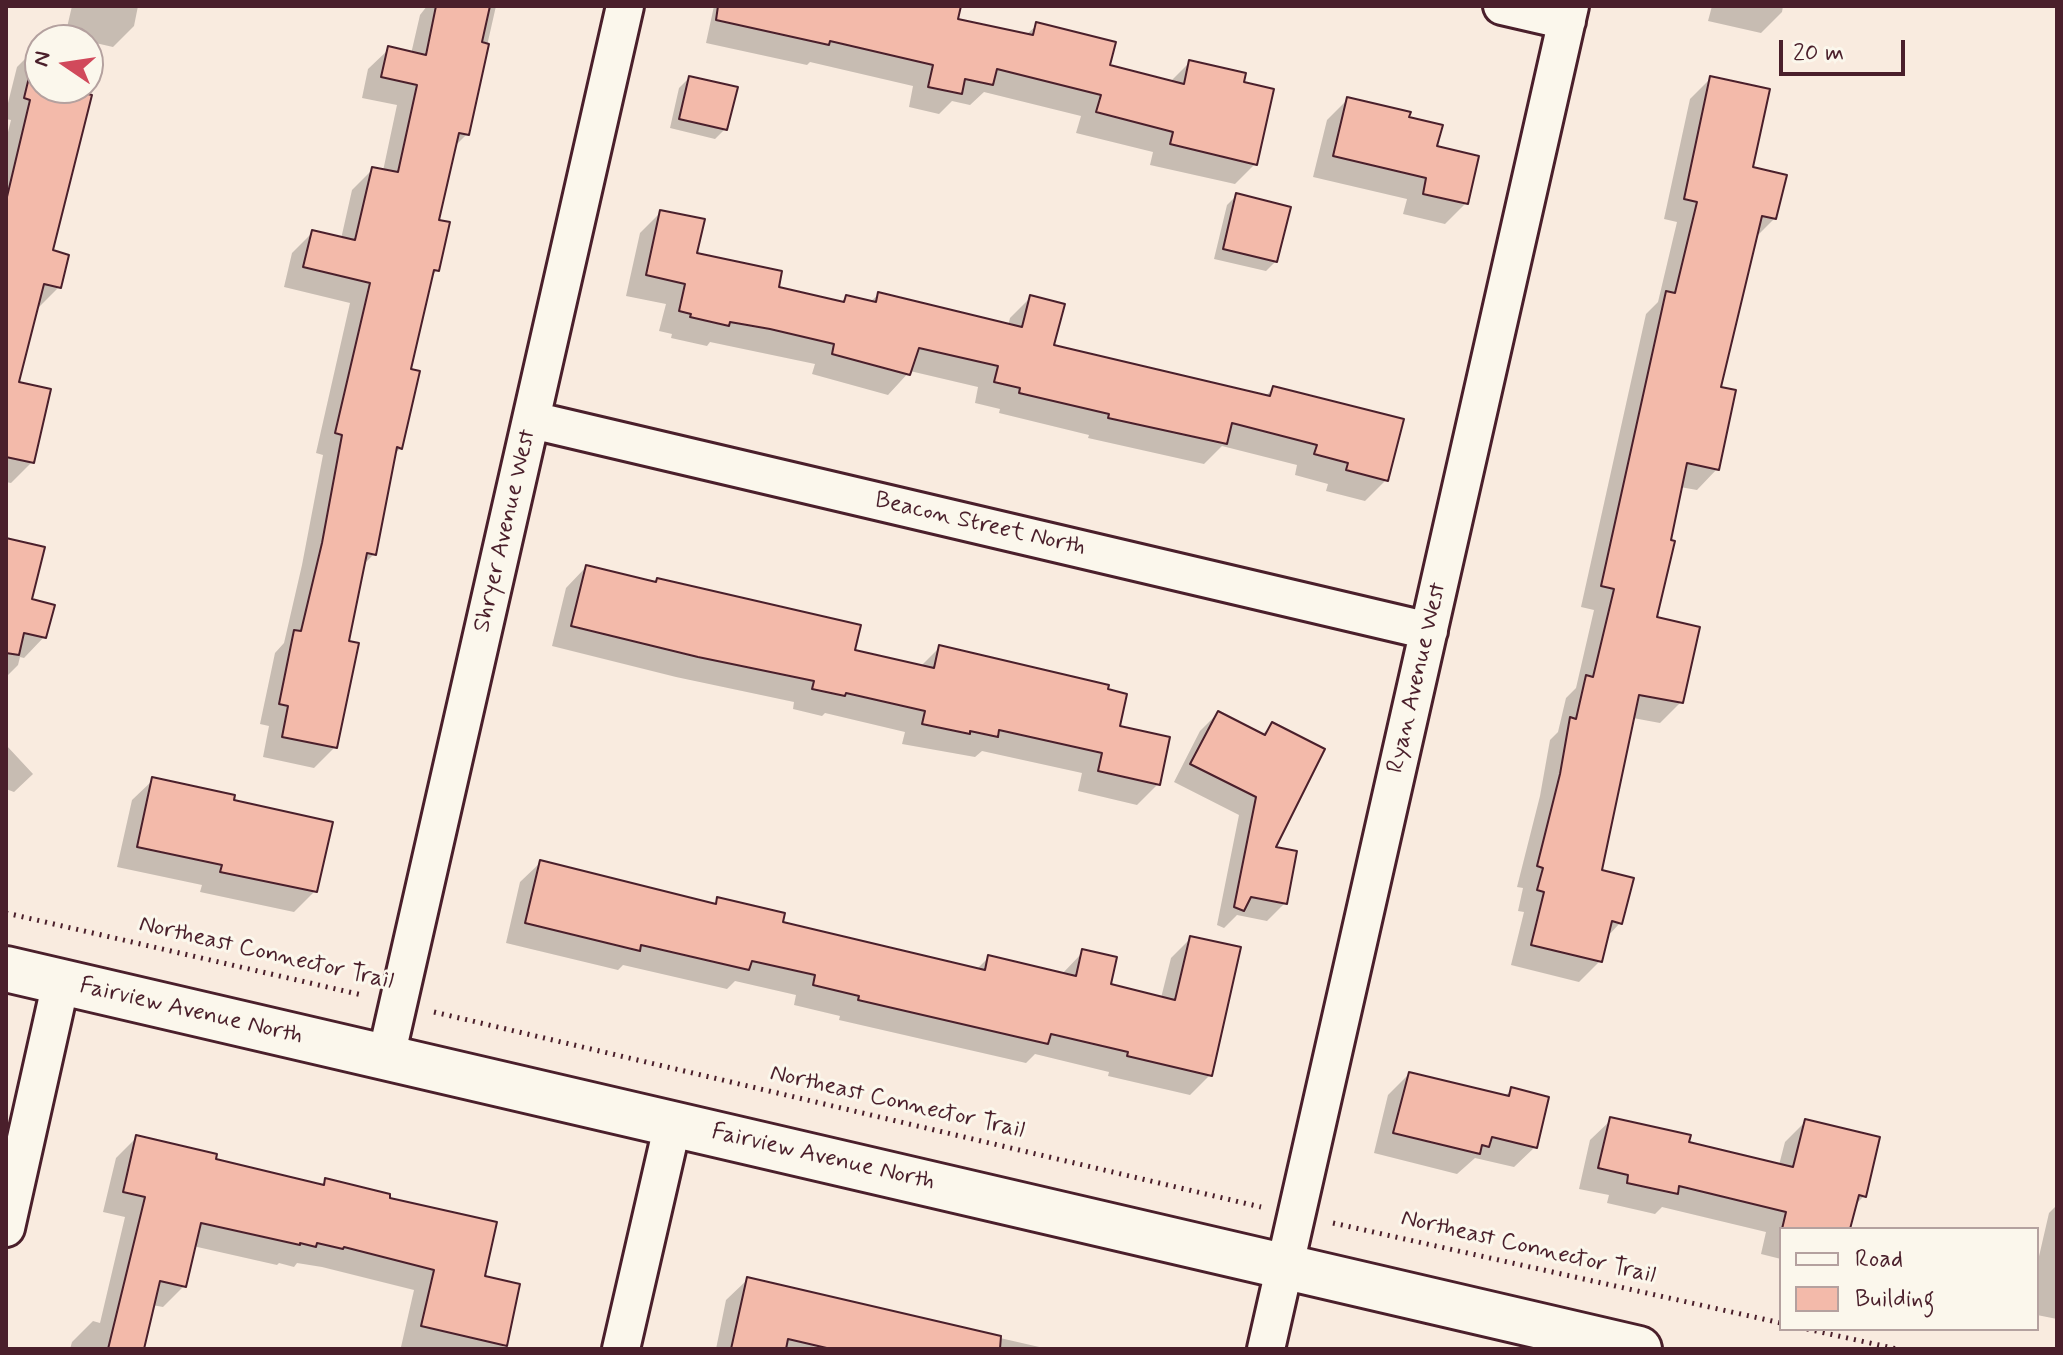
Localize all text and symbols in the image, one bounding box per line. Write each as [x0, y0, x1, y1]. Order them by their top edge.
north arrow [24, 24, 104, 104]
scale bar [1783, 24, 1909, 74]
text: 20 m [1793, 38, 1844, 69]
text: N [27, 49, 58, 69]
street label: Shryer Avenue West [469, 427, 543, 635]
street label: Beacon Street North [872, 487, 1088, 563]
street label: Ryan Avenue West [1382, 580, 1454, 776]
street label: Northeast Connector Trail [136, 911, 396, 997]
street label: Fairview Avenue North [77, 972, 305, 1052]
street label: Northeast Connector Trail [767, 1060, 1027, 1146]
street label: Fairview Avenue North [709, 1118, 937, 1198]
street label: Northeast Connector Trail [1398, 1205, 1658, 1291]
legend [1779, 1227, 2039, 1331]
text: Road [1855, 1244, 1903, 1275]
text: Building [1855, 1284, 1935, 1315]

